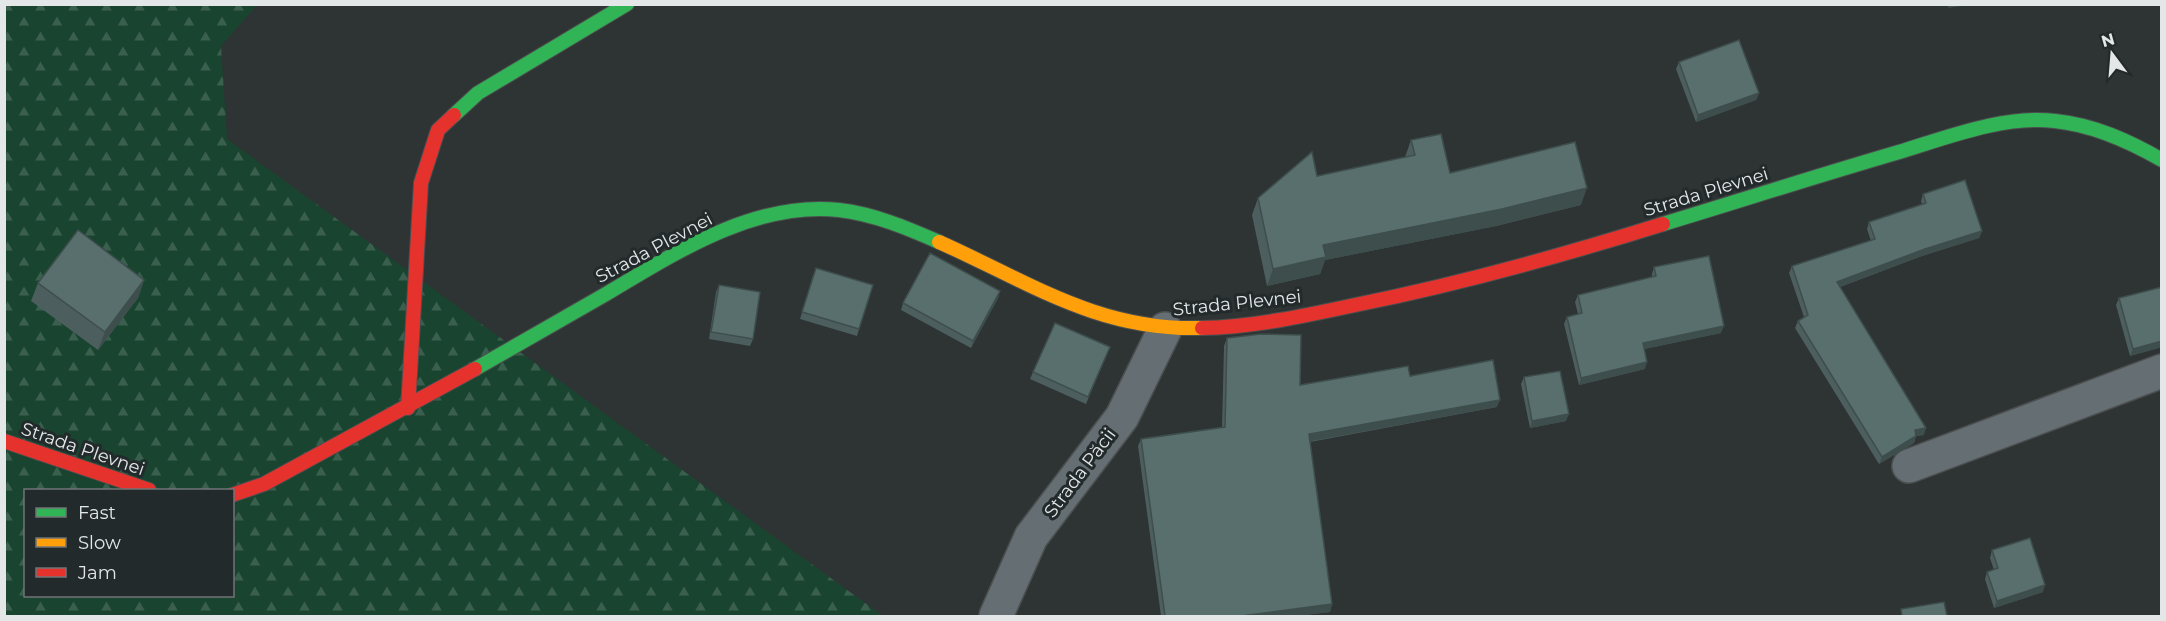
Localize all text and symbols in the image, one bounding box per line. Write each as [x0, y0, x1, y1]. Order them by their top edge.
north arrow [2082, 24, 2142, 84]
text: N [2099, 29, 2117, 51]
street label: Strada Plevnei [1641, 163, 1771, 221]
street label: Strada Plevnei [592, 208, 716, 288]
street label: Strada Plevnei [1172, 285, 1302, 321]
street label: Strada Plevnei [18, 418, 148, 480]
street label: Strada Păcii [1039, 424, 1121, 522]
legend [24, 489, 234, 597]
text: Fast [78, 502, 116, 524]
text: Slow [78, 532, 121, 554]
text: Jam [77, 562, 117, 584]

